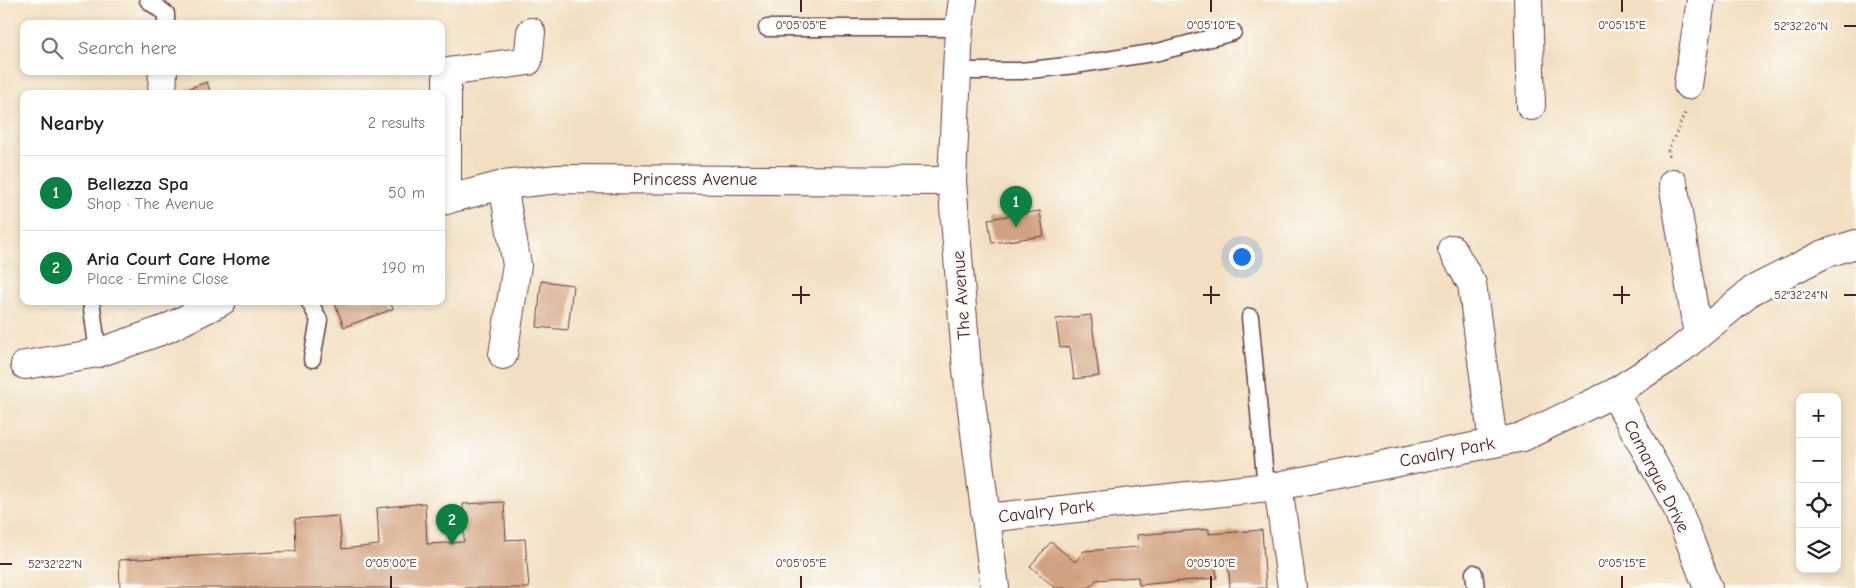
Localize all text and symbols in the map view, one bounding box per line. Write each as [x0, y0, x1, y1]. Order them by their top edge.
text: 0°05'05"E [776, 18, 826, 32]
text: 0°05'10"E [1186, 18, 1236, 32]
text: 0°05'15"E [1598, 18, 1646, 32]
text: 52°32'26"N [1774, 19, 1828, 33]
search box [20, 20, 445, 75]
icon: search [38, 34, 66, 62]
text: Search here [78, 37, 177, 59]
text: Nearby [40, 111, 104, 135]
text: 2 results [368, 114, 425, 132]
street label: Princess Avenue [633, 169, 757, 190]
text: Bellezza Spa [87, 173, 189, 195]
text: 1 [53, 184, 59, 202]
text: 50 m [388, 184, 425, 202]
pin: 1 [1000, 186, 1032, 227]
text: Shop · The Avenue [87, 195, 214, 213]
your location [1229, 244, 1255, 270]
text: Aria Court Care Home [87, 248, 270, 270]
street label: The Avenue [948, 250, 975, 340]
text: 2 [52, 259, 60, 277]
text: 190 m [382, 259, 425, 277]
text: Place · Ermine Close [87, 270, 228, 288]
text: 52°32'24"N [1774, 288, 1828, 302]
map controls [1796, 393, 1841, 573]
button: + [1796, 393, 1841, 438]
street label: Camargue Drive [1619, 416, 1694, 536]
street label: Cavalry Park [1398, 433, 1497, 472]
button: − [1796, 438, 1841, 483]
button: locate [1796, 483, 1841, 528]
street label: Cavalry Park [997, 495, 1095, 528]
pin: 2 [436, 504, 468, 545]
button: layers [1796, 528, 1841, 573]
text: 0°05'00"E [365, 556, 417, 570]
text: 0°05'05"E [776, 556, 826, 570]
text: 0°05'10"E [1186, 556, 1236, 570]
text: 0°05'15"E [1598, 556, 1646, 570]
text: 52°32'22"N [28, 557, 82, 571]

